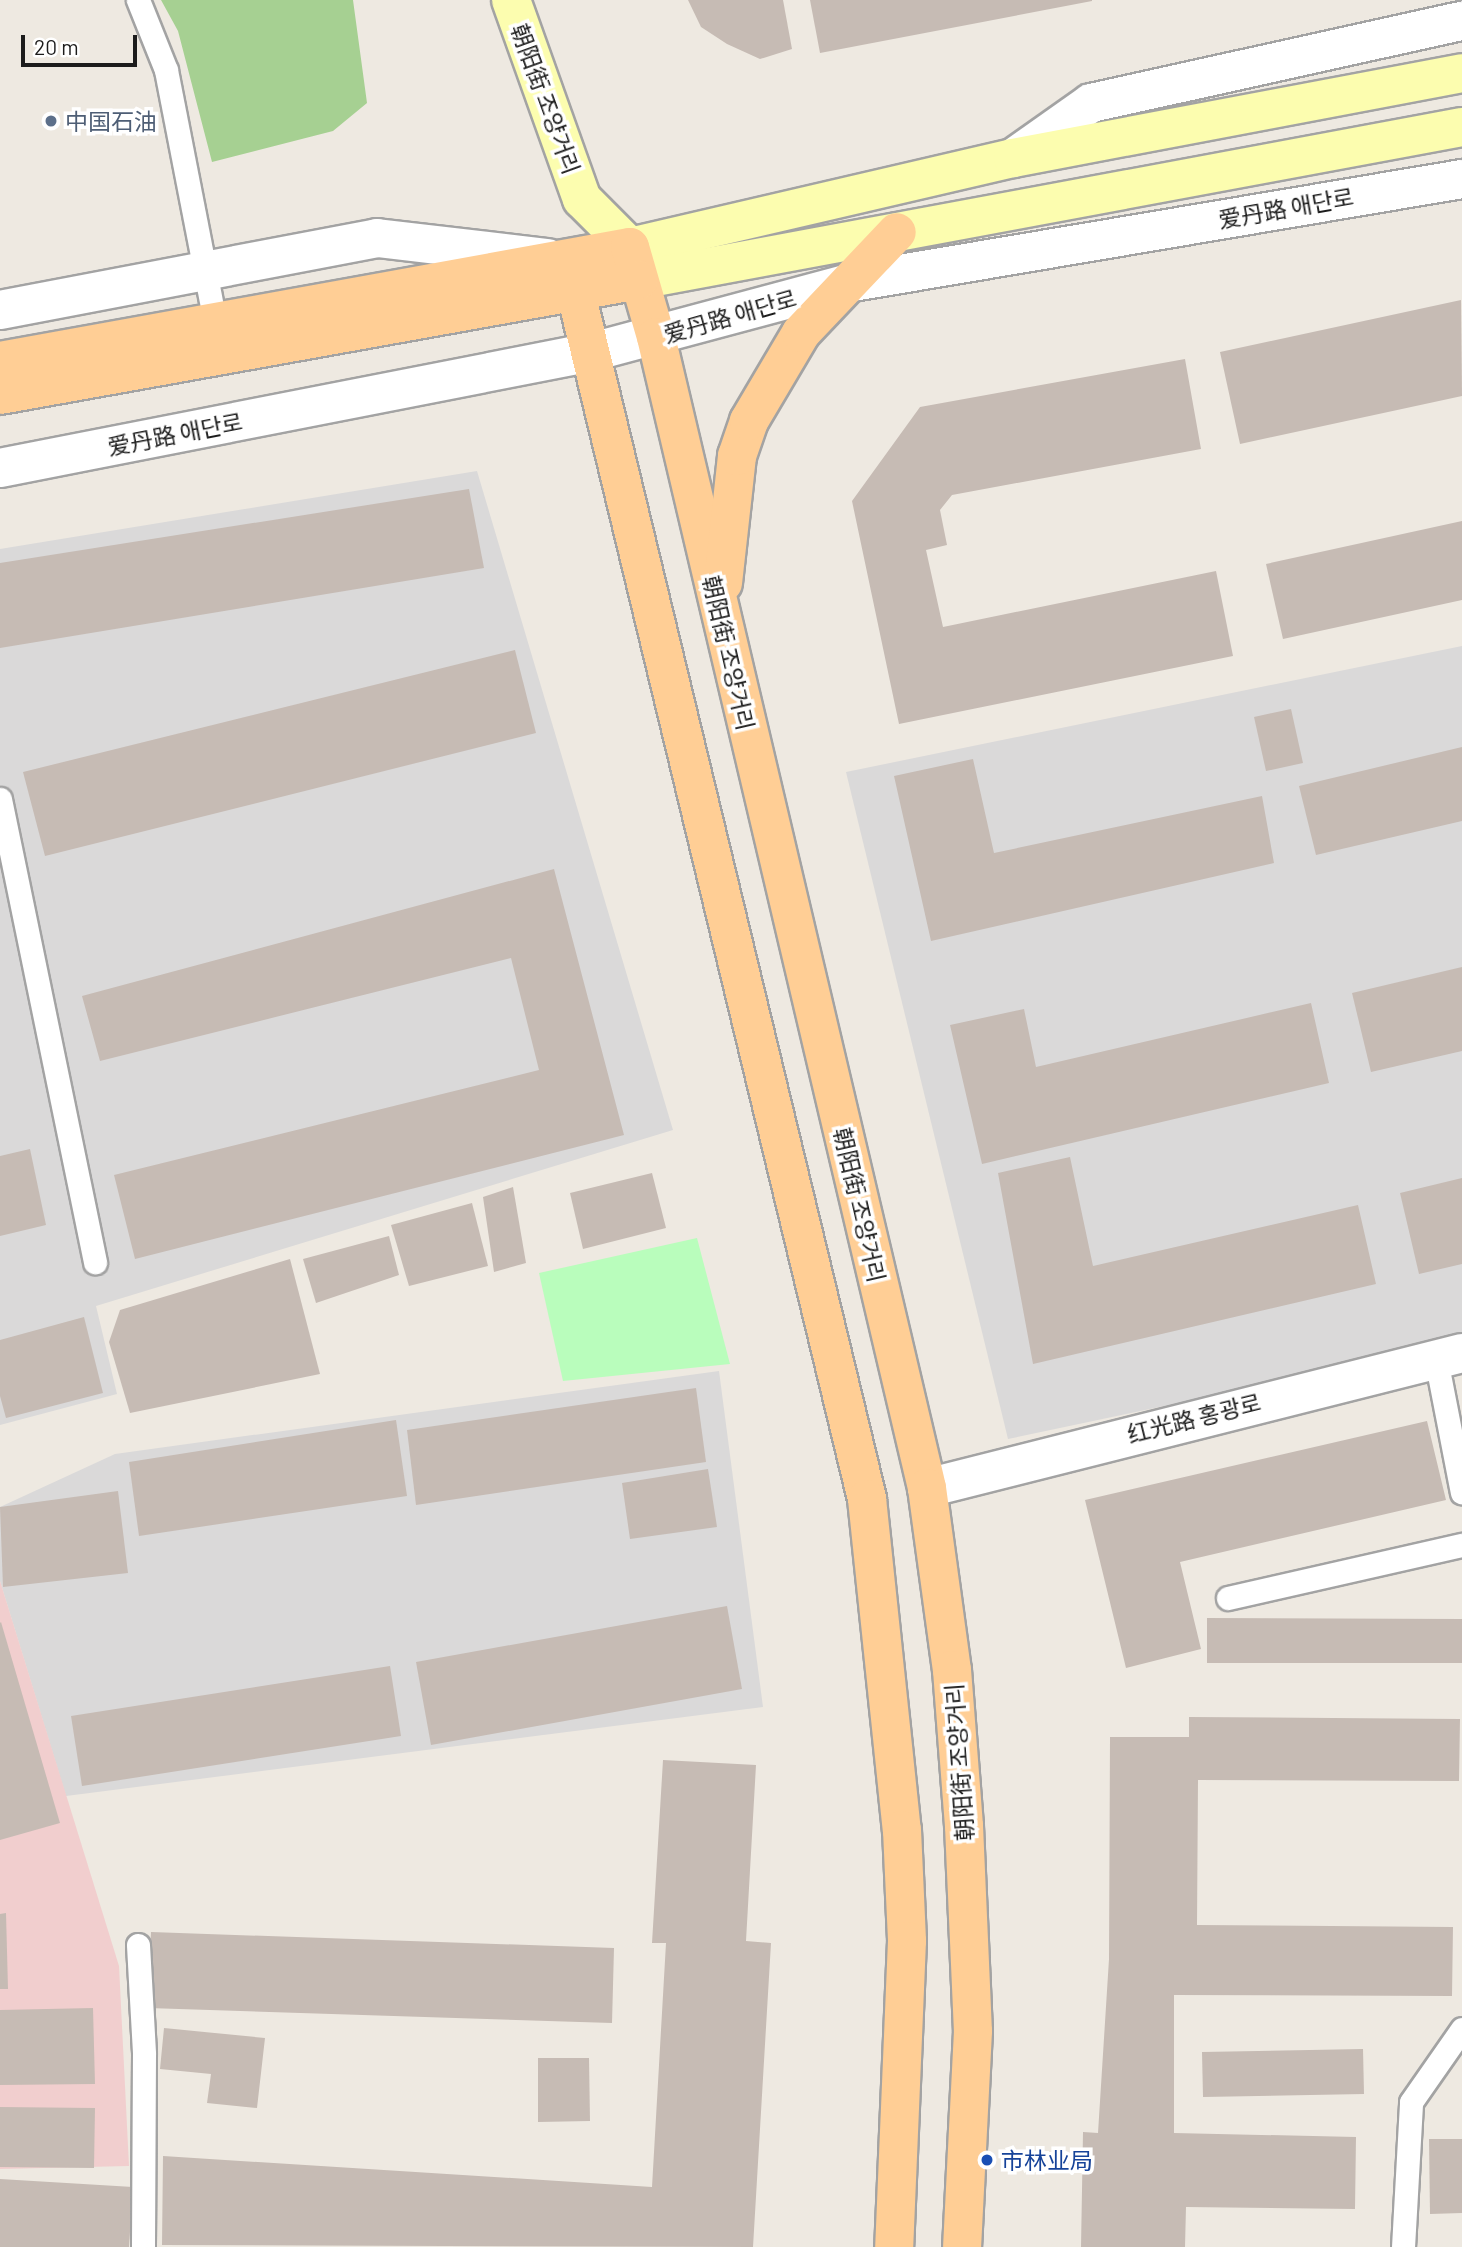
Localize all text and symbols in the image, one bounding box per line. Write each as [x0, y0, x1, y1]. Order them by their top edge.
street label: 朝阳街 조양거리 [506, 20, 586, 178]
scale bar [24, 21, 140, 65]
text: 20 m [34, 34, 79, 59]
place label: 中国石油 [65, 107, 157, 135]
marker: 中国石油 [43, 113, 59, 129]
street label: 爱丹路 애단로 [1216, 183, 1356, 233]
street label: 爱丹路 애단로 [660, 284, 800, 348]
street label: 爱丹路 애단로 [105, 407, 245, 461]
street label: 朝阳街 조양거리 [698, 573, 760, 733]
street label: 朝阳街 조양거리 [829, 1125, 891, 1285]
street label: 红光路 홍광로 [1124, 1388, 1264, 1448]
street label: 朝阳街 조양거리 [940, 1682, 978, 1842]
place label: 市林业局 [1001, 2146, 1093, 2174]
marker: 市林业局 [979, 2152, 995, 2168]

